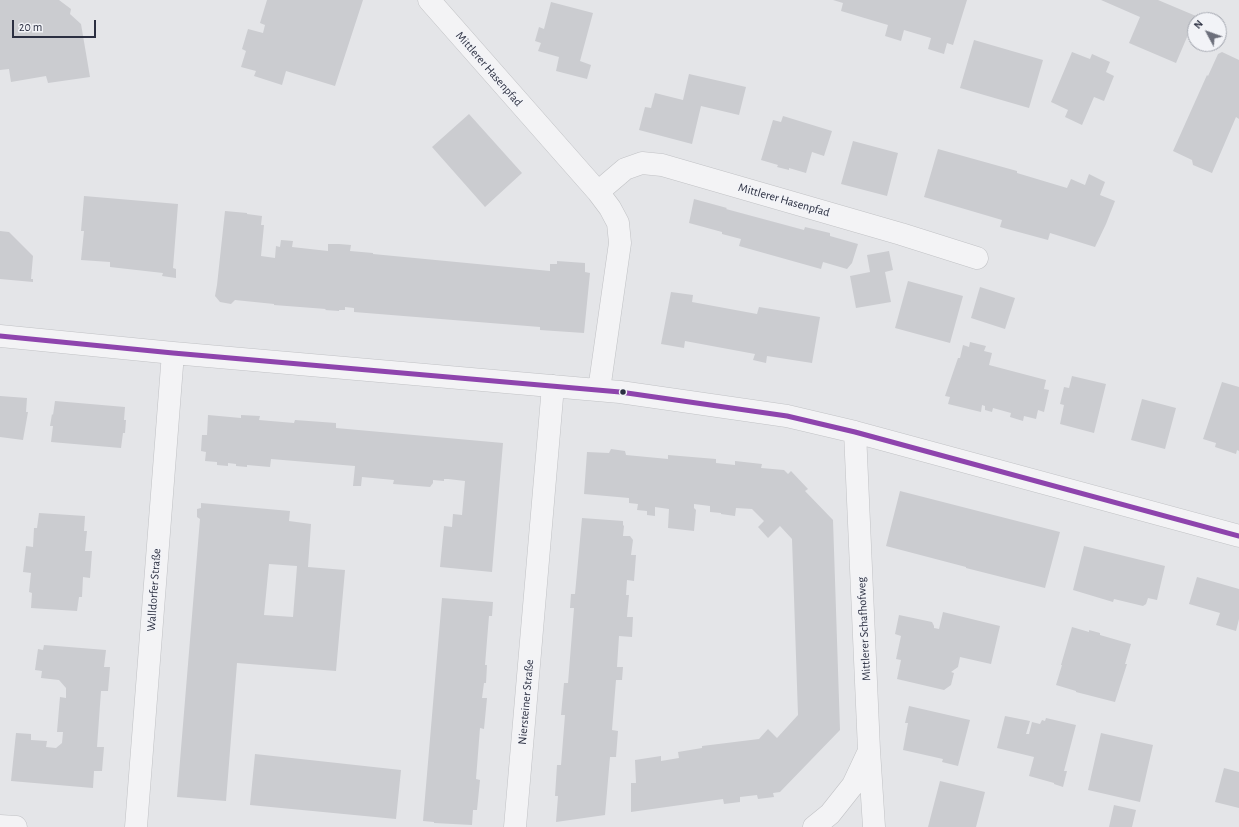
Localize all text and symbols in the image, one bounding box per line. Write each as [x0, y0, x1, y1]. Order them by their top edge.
scale bar [14, 12, 98, 38]
north arrow [1187, 12, 1227, 52]
text: N [1192, 18, 1205, 31]
text: 20 m [19, 21, 42, 33]
street label: Mittlerer Hasenpfad [453, 29, 525, 109]
street label: Mittlerer Hasenpfad [737, 180, 831, 220]
unlabelled marker [618, 387, 628, 397]
street label: Walldorfer Straße [144, 548, 164, 632]
street label: Mittlerer Schafhofweg [854, 577, 874, 681]
street label: Niersteiner Straße [515, 659, 537, 745]

